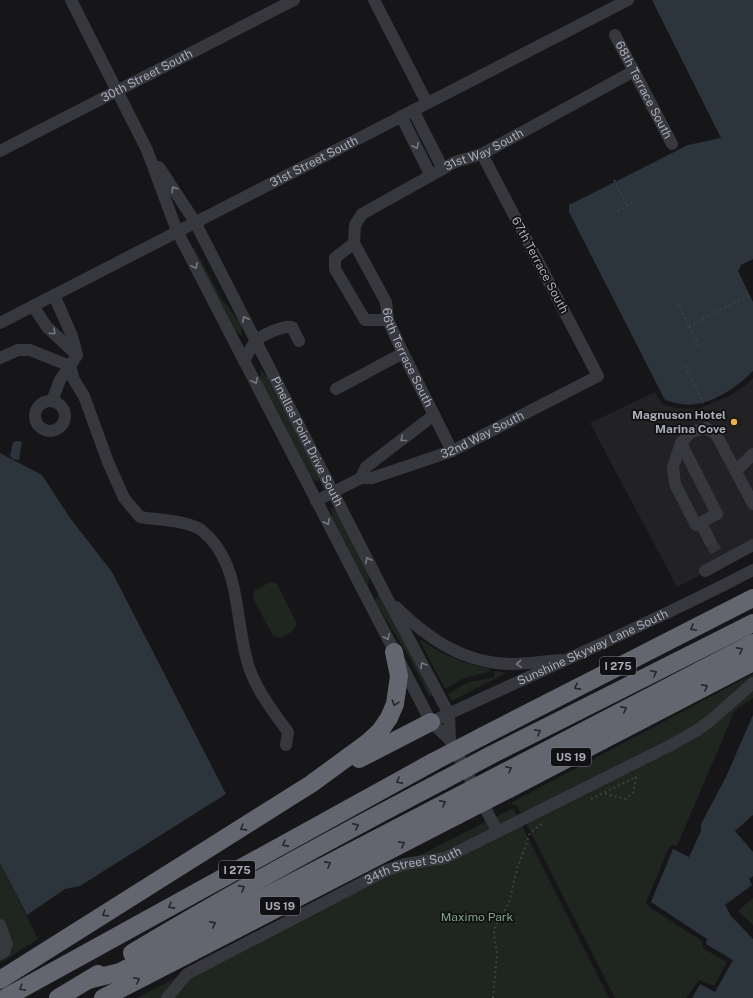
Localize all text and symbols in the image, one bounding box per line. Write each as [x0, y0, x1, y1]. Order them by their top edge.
street label: 68th Terrace South [612, 39, 675, 141]
street label: 30th Street South [99, 46, 195, 105]
street label: 31st Way South [442, 126, 526, 174]
street label: 31st Street South [267, 133, 360, 190]
one-way arrow [411, 142, 419, 149]
one-way arrow [171, 187, 178, 194]
street label: 67th Terrace South [509, 214, 571, 316]
one-way arrow [190, 261, 198, 269]
street label: 66th Terrace South [380, 307, 436, 409]
one-way arrow [242, 316, 250, 323]
one-way arrow [48, 328, 56, 335]
street label: Pinellas Point Drive South [268, 374, 346, 509]
one-way arrow [250, 377, 257, 385]
street label: 32nd Way South [439, 408, 526, 461]
place label: Magnuson Hotel Marina Cove [632, 408, 726, 436]
marker: Magnuson Hotel Marina Cove [729, 417, 739, 427]
one-way arrow [401, 434, 408, 441]
one-way arrow [322, 518, 330, 525]
one-way arrow [365, 556, 373, 564]
street label: Sunshine Skyway Lane South [515, 606, 670, 688]
one-way arrow [690, 623, 697, 631]
one-way arrow [382, 633, 389, 641]
one-way arrow [736, 647, 743, 654]
road number: I 275 [600, 657, 636, 675]
one-way arrow [516, 659, 522, 668]
one-way arrow [420, 662, 428, 669]
one-way arrow [650, 670, 658, 678]
one-way arrow [574, 682, 582, 690]
one-way arrow [701, 685, 708, 692]
one-way arrow [391, 700, 399, 707]
one-way arrow [620, 706, 628, 714]
one-way arrow [534, 729, 542, 736]
road number: US 19 [551, 748, 591, 766]
one-way arrow [505, 766, 512, 773]
one-way arrow [396, 777, 403, 784]
one-way arrow [439, 800, 446, 808]
one-way arrow [240, 823, 247, 830]
one-way arrow [352, 823, 359, 830]
one-way arrow [282, 839, 289, 846]
one-way arrow [398, 841, 406, 849]
street label: 34th Street South [362, 844, 464, 887]
road number: I 275 [219, 861, 255, 879]
one-way arrow [324, 861, 331, 868]
one-way arrow [238, 886, 245, 893]
road number: US 19 [260, 897, 300, 915]
one-way arrow [168, 902, 175, 909]
one-way arrow [102, 910, 109, 917]
park label: Maximo Park [441, 910, 514, 924]
one-way arrow [208, 921, 216, 929]
one-way arrow [133, 977, 140, 985]
one-way arrow [19, 983, 27, 990]

